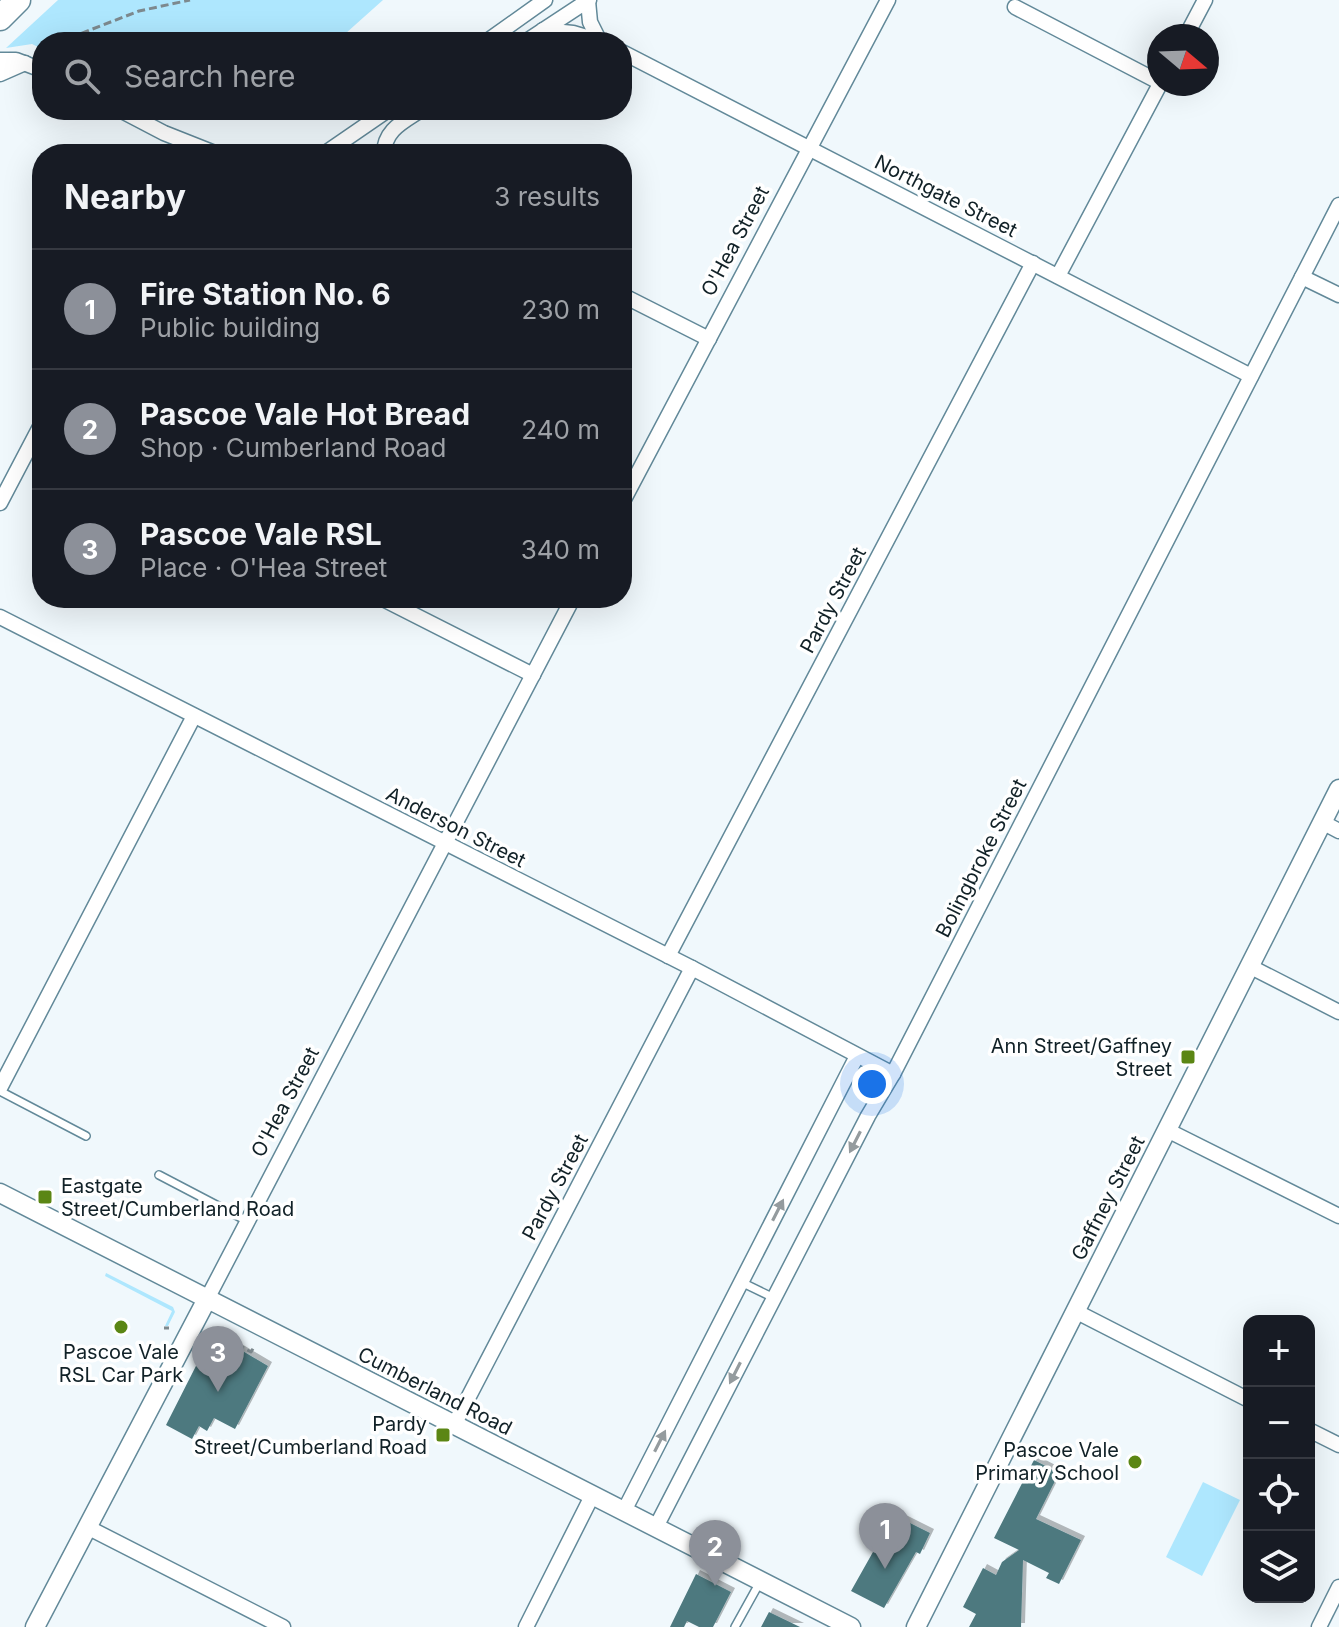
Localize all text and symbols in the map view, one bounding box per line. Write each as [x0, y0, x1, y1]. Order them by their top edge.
north arrow [1147, 24, 1219, 96]
search box [32, 32, 632, 120]
icon: search [60, 54, 104, 98]
text: Search here [124, 58, 296, 94]
street label: Northgate Street [871, 150, 1022, 242]
text: Nearby [64, 176, 186, 217]
text: 3 results [494, 181, 600, 212]
street label: O'Hea Street [696, 181, 774, 300]
text: Fire Station No. 6 [140, 276, 391, 312]
text: 1 [84, 294, 96, 325]
text: 230 m [522, 294, 600, 325]
text: Public building [140, 312, 320, 343]
text: Pascoe Vale Hot Bread [140, 396, 470, 432]
text: 2 [82, 414, 98, 445]
text: 240 m [521, 414, 600, 445]
text: Shop · Cumberland Road [140, 432, 446, 463]
text: Pascoe Vale RSL [140, 516, 382, 552]
text: 3 [82, 534, 98, 565]
text: 340 m [521, 534, 600, 565]
street label: Pardy Street [795, 542, 871, 657]
text: Place · O'Hea Street [140, 552, 387, 583]
street label: Bolingbroke Street [931, 774, 1032, 941]
street label: Anderson Street [382, 781, 530, 873]
place label: Ann Street/Gaffney Street [991, 1034, 1172, 1081]
street label: O'Hea Street [246, 1042, 324, 1161]
marker: Ann Street/Gaffney Street [1179, 1048, 1197, 1066]
your location [852, 1064, 892, 1104]
street label: Pardy Street [517, 1129, 593, 1244]
one-way arrow [849, 1130, 862, 1153]
street label: Gaffney Street [1066, 1131, 1150, 1264]
place label: Eastgate Street/Cumberland Road [61, 1174, 294, 1221]
marker: Eastgate Street/Cumberland Road [36, 1188, 54, 1206]
one-way arrow [771, 1198, 785, 1221]
map controls [1243, 1315, 1315, 1603]
button: + [1243, 1315, 1315, 1387]
marker: Pascoe Vale RSL Car Park [112, 1318, 130, 1336]
pin: 3 [192, 1326, 244, 1392]
place label: Pascoe Vale RSL Car Park [59, 1340, 183, 1387]
street label: Cumberland Road [354, 1342, 516, 1440]
one-way arrow [729, 1361, 742, 1384]
button: − [1243, 1387, 1315, 1459]
place label: Pardy Street/Cumberland Road [194, 1412, 427, 1459]
marker: Pardy Street/Cumberland Road [434, 1426, 452, 1444]
one-way arrow [653, 1430, 666, 1453]
place label: Pascoe Vale Primary School [975, 1438, 1119, 1485]
marker: Pascoe Vale Primary School [1126, 1453, 1144, 1471]
button: locate [1243, 1459, 1315, 1531]
pin: 1 [859, 1503, 911, 1569]
pin: 2 [689, 1520, 741, 1586]
button: layers [1243, 1531, 1315, 1603]

